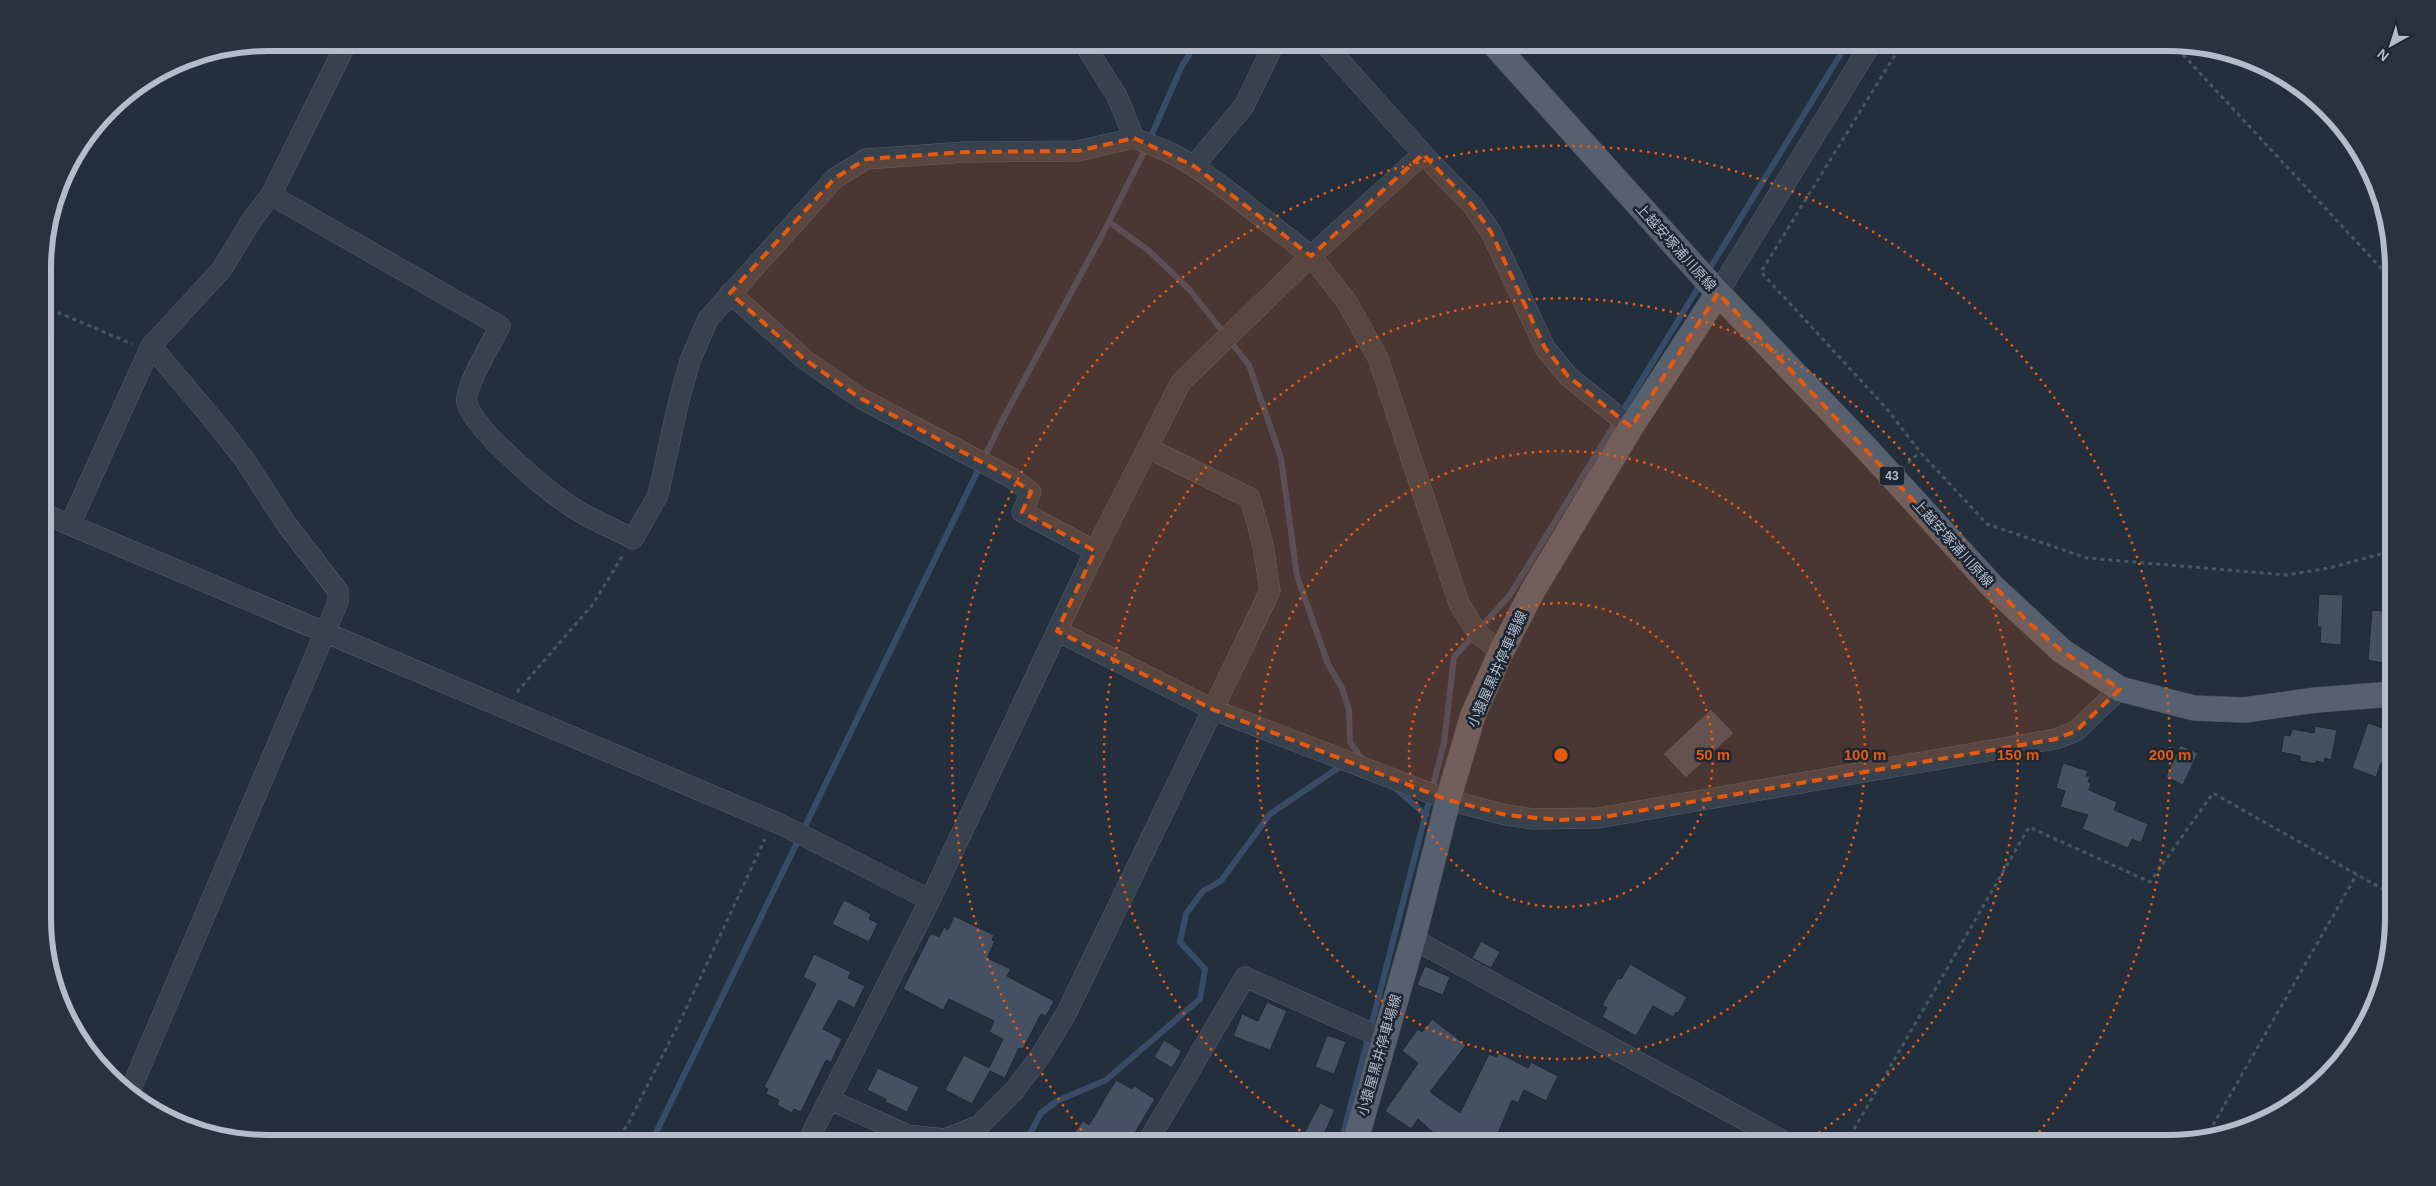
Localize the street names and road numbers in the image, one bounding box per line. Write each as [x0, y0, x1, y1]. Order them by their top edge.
street label: 上越安塚浦川原線 [1633, 200, 1719, 294]
road number: 43 [1880, 466, 1904, 486]
street label: 上越安塚浦川原線 [1910, 496, 1996, 590]
street label: 小猿屋黒井停車場線 [1464, 608, 1530, 730]
street label: 小猿屋黒井停車場線 [1354, 992, 1404, 1118]

